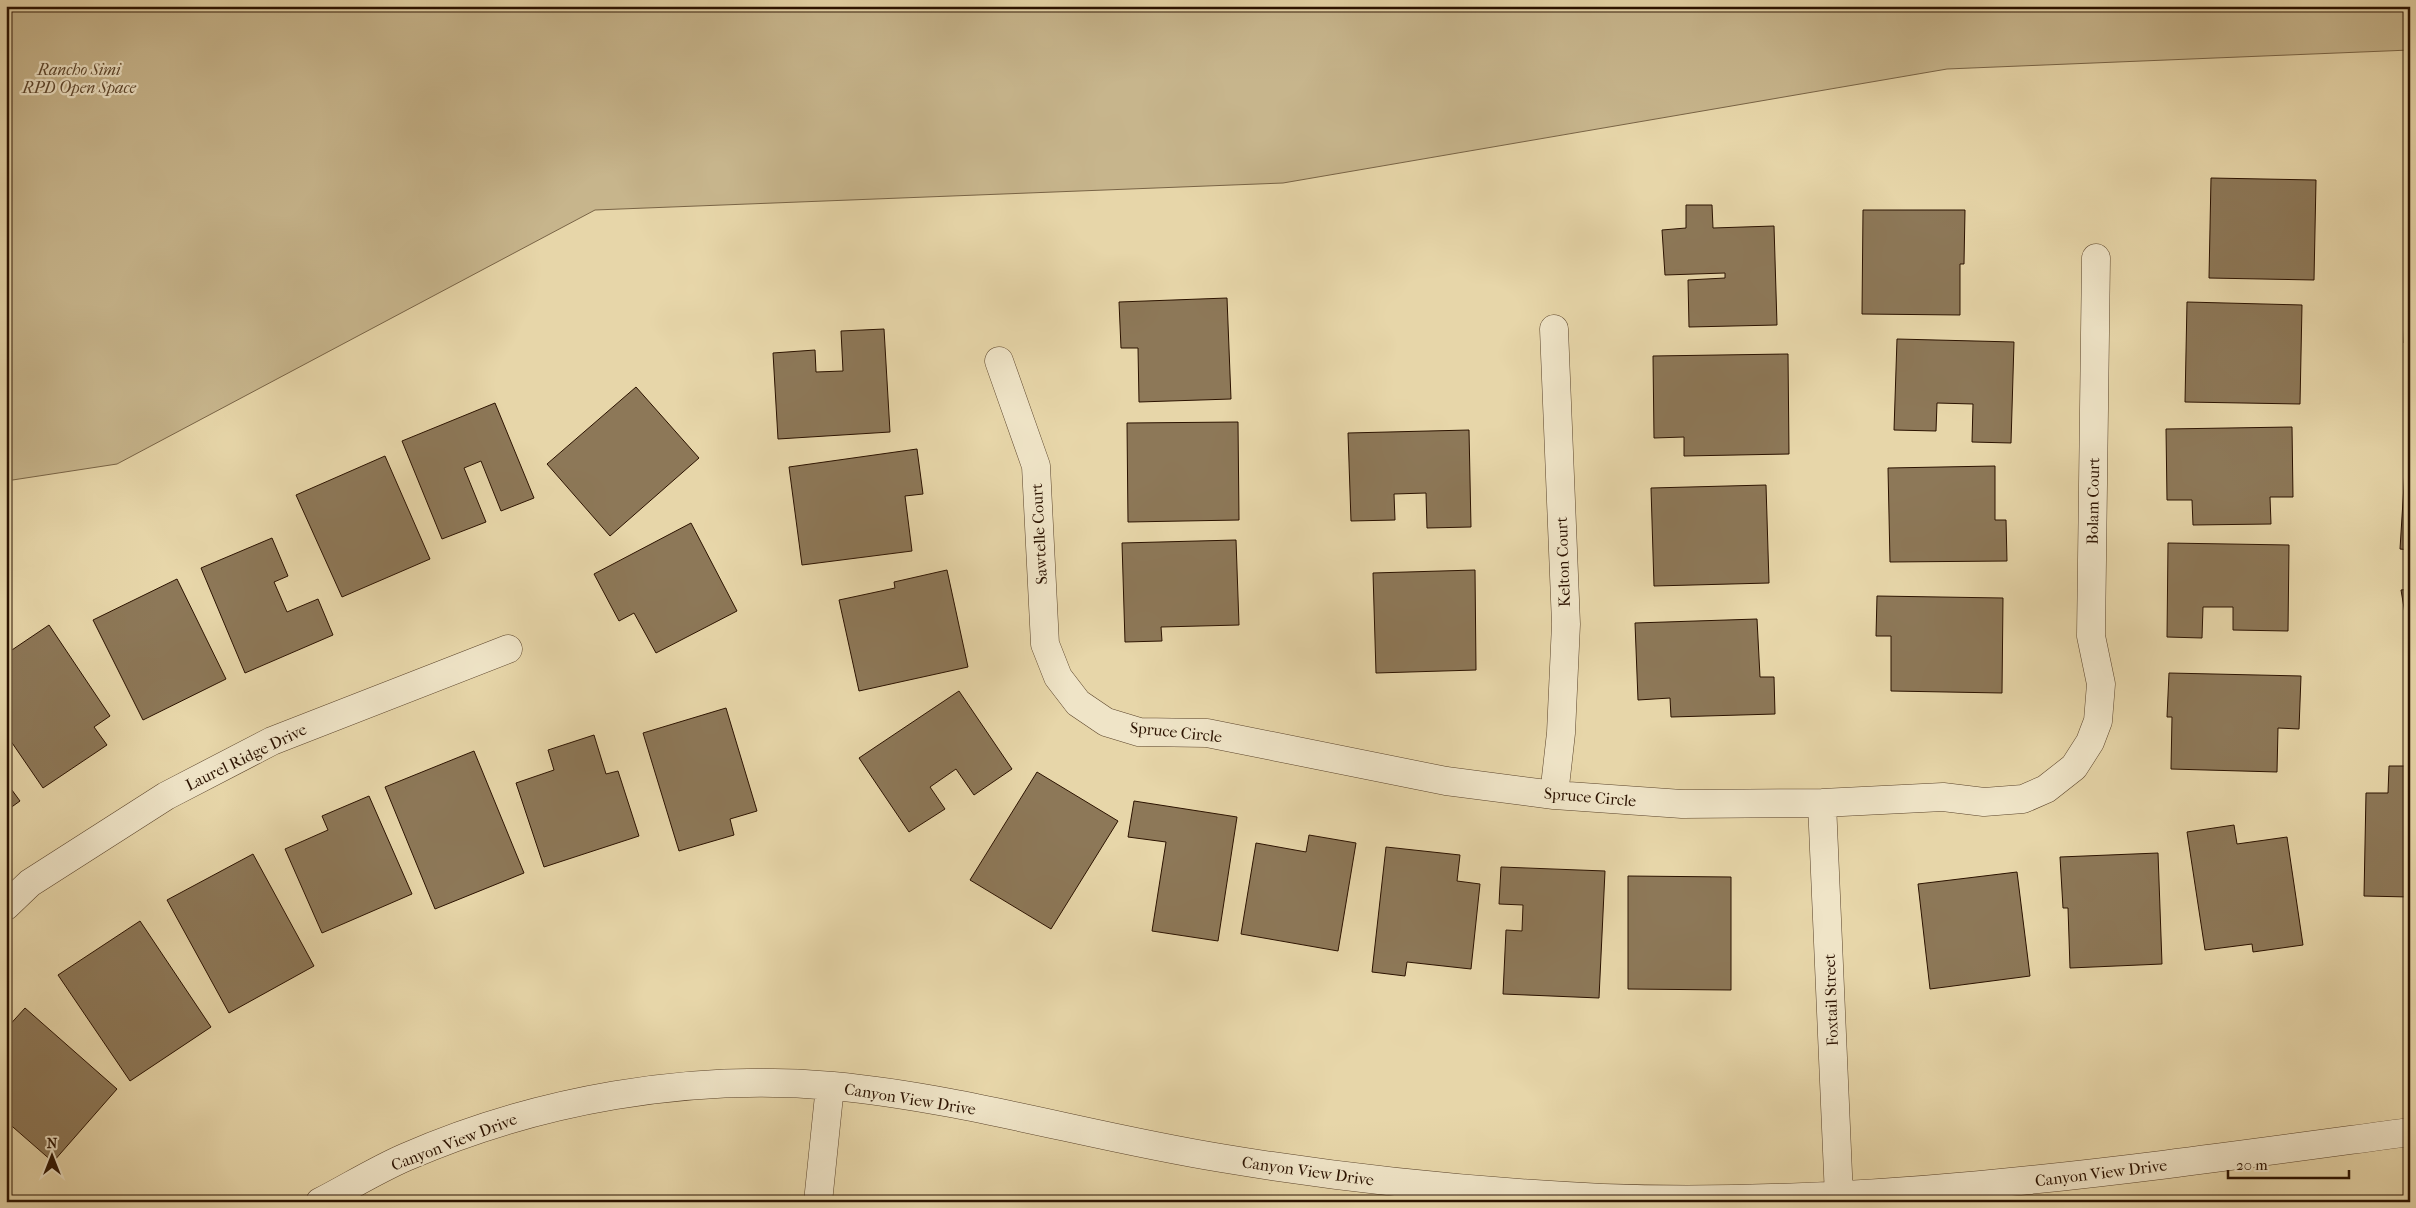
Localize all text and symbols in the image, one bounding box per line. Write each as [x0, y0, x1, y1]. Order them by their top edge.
park label: Rancho Simi RPD Open Space [21, 60, 136, 97]
street label: Bolam Court [2083, 457, 2103, 545]
street label: Sawtelle Court [1027, 483, 1051, 585]
street label: Kelton Court [1552, 516, 1574, 607]
street label: Spruce Circle [1129, 718, 1223, 746]
street label: Laurel Ridge Drive [182, 719, 310, 795]
street label: Spruce Circle [1543, 784, 1637, 811]
street label: Foxtail Street [1820, 953, 1842, 1047]
street label: Canyon View Drive [843, 1079, 977, 1119]
street label: Canyon View Drive [388, 1109, 520, 1175]
north arrow [28, 1130, 78, 1180]
text: N [47, 1135, 58, 1152]
scale bar [2228, 1148, 2350, 1180]
street label: Canyon View Drive [1241, 1152, 1375, 1190]
street label: Canyon View Drive [2034, 1155, 2168, 1191]
text: 20 m [2236, 1156, 2268, 1174]

